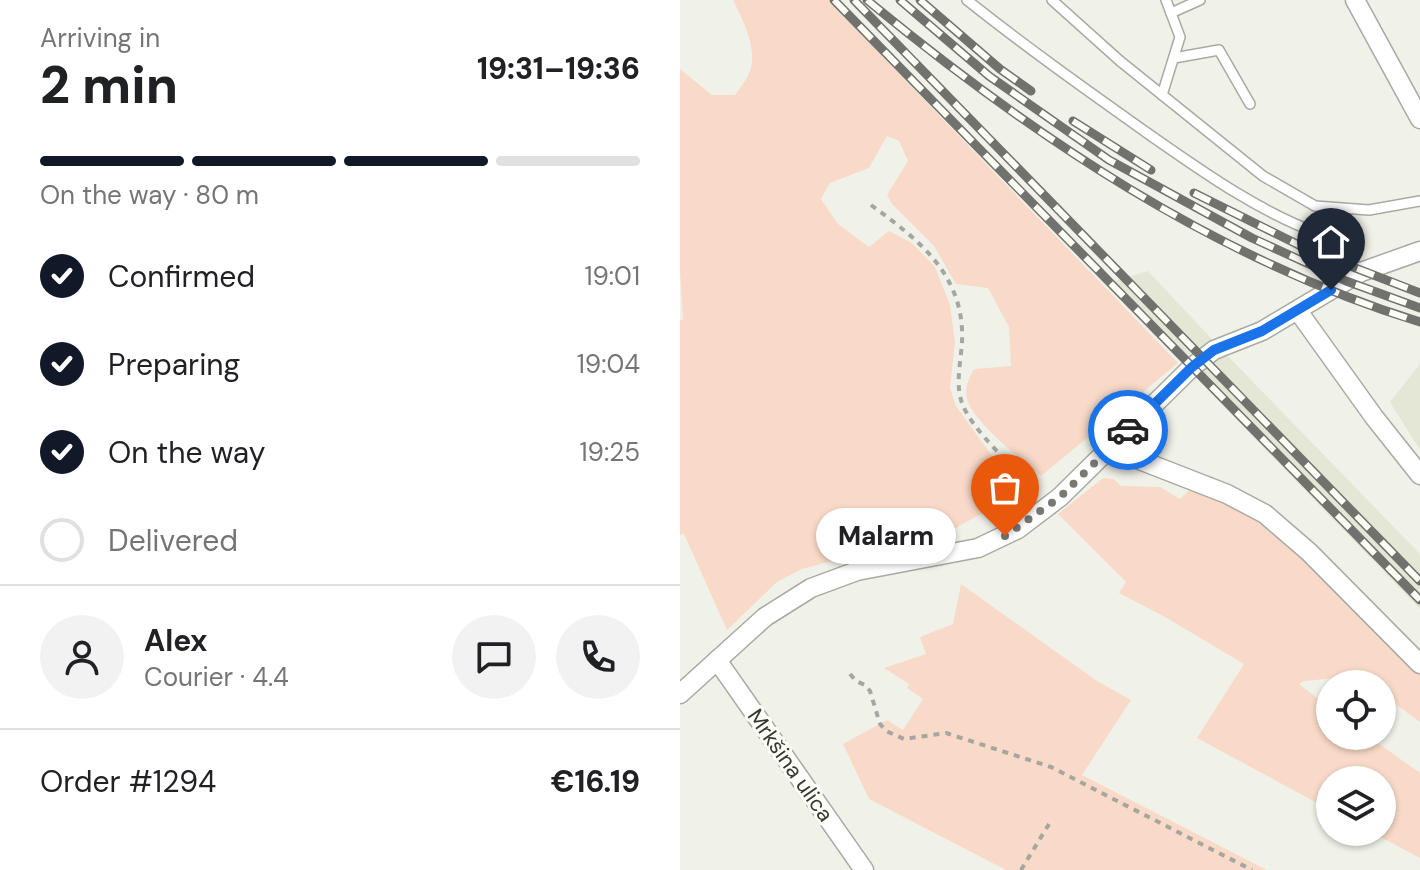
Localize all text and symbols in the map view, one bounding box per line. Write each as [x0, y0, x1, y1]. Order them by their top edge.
text: Arriving in [40, 21, 160, 55]
text: 19:31–19:36 [477, 49, 640, 88]
text: 2 min [40, 51, 178, 119]
text: On the way · 80 m [40, 178, 259, 212]
pin [1297, 208, 1365, 290]
icon: home [1309, 220, 1353, 264]
icon: check [40, 254, 84, 298]
text: Confirmed [108, 257, 255, 296]
text: 19:01 [584, 259, 640, 293]
icon: check [40, 342, 84, 386]
text: Preparing [108, 345, 240, 384]
text: 19:04 [577, 347, 640, 381]
courier [1088, 390, 1168, 470]
icon: car [1106, 408, 1150, 452]
icon: check [40, 430, 84, 474]
text: On the way [108, 433, 265, 472]
text: 19:25 [579, 435, 640, 469]
pin [971, 454, 1039, 536]
icon: bag [983, 466, 1027, 510]
callout: Malarm [817, 508, 957, 564]
text: Malarm [838, 519, 934, 553]
text: Delivered [108, 521, 238, 560]
button: person [40, 615, 124, 699]
button: chat [452, 615, 536, 699]
button: phone [556, 615, 640, 699]
text: Alex [144, 621, 207, 660]
text: Courier · 4.4 [144, 660, 289, 694]
map controls [1316, 670, 1396, 846]
button: locate [1316, 670, 1396, 750]
street label: Mrkšina ulica [741, 703, 840, 827]
text: Order #1294 [40, 762, 216, 801]
text: €16.19 [551, 762, 640, 801]
button: layers [1316, 766, 1396, 846]

